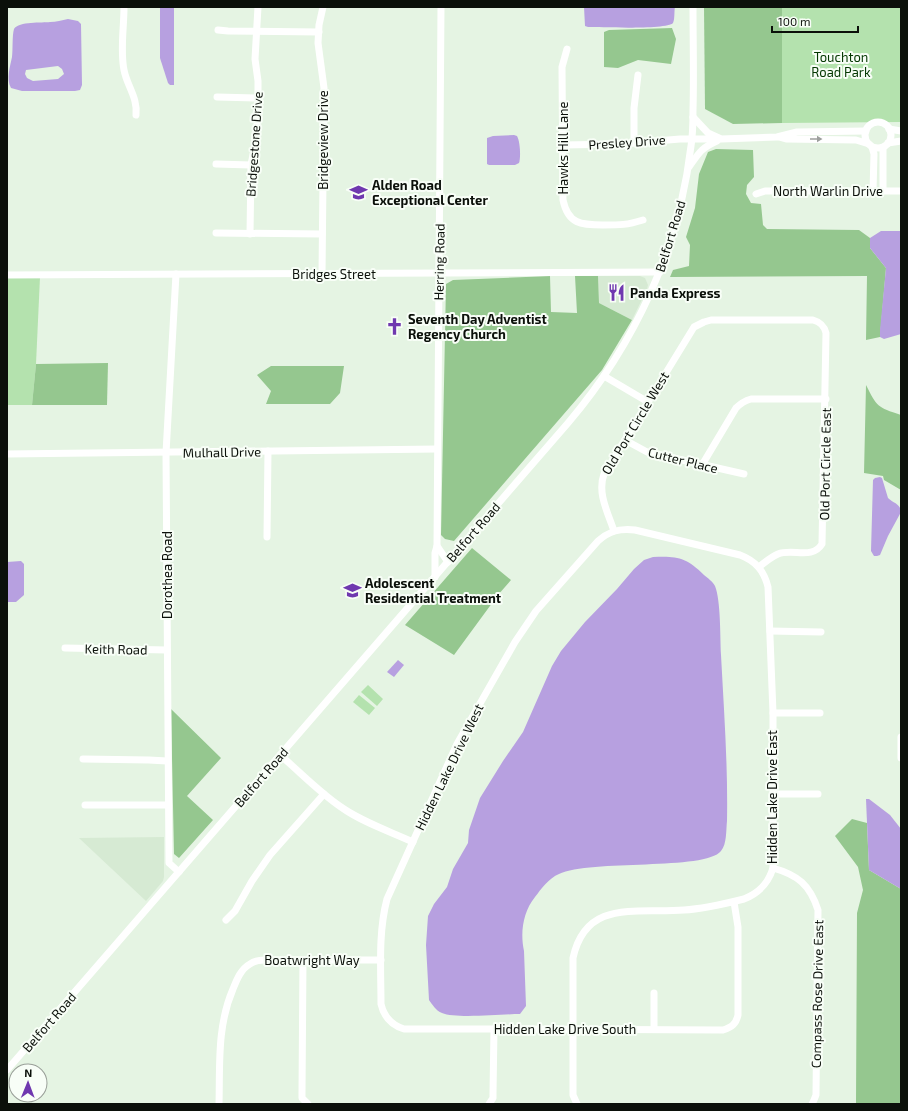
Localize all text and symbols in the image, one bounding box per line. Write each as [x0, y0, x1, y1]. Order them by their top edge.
scale bar [772, 8, 858, 34]
text: 100 m [778, 14, 810, 28]
park label: Touchton Road Park [811, 49, 871, 80]
street label: Bridgeview Drive [315, 90, 331, 190]
street label: Bridgestone Drive [242, 91, 266, 197]
street label: Hawks Hill Lane [555, 101, 571, 195]
street label: Presley Drive [588, 131, 666, 153]
one-way arrow [810, 136, 823, 142]
place label: Alden Road Exceptional Center [372, 177, 488, 208]
school or university icon: Alden Road Exceptional Center [349, 182, 369, 202]
street label: North Warlin Drive [773, 183, 883, 199]
street label: Belfort Road [652, 198, 688, 274]
street label: Herring Road [430, 223, 448, 301]
street label: Bridges Street [292, 266, 376, 282]
restaurant icon: Panda Express [607, 283, 627, 303]
place label: Panda Express [630, 285, 721, 301]
place label: Seventh Day Adventist Regency Church [408, 311, 547, 342]
church icon: Seventh Day Adventist Regency Church [385, 316, 405, 336]
street label: Old Port Circle West [598, 369, 672, 477]
street label: Old Port Circle East [816, 407, 834, 520]
street label: Mulhall Drive [183, 443, 261, 461]
street label: Cutter Place [646, 444, 720, 476]
street label: Belfort Road [443, 499, 503, 565]
street label: Dorothea Road [159, 531, 175, 619]
place label: Adolescent Residential Treatment [365, 575, 502, 606]
school or university icon: Adolescent Residential Treatment [342, 580, 362, 600]
street label: Keith Road [84, 640, 148, 658]
street label: Hidden Lake Drive West [411, 701, 487, 833]
street label: Hidden Lake Drive East [764, 730, 780, 864]
street label: Belfort Road [231, 744, 291, 810]
street label: Compass Rose Drive East [808, 920, 826, 1068]
street label: Boatwright Way [264, 952, 360, 968]
street label: Belfort Road [19, 989, 79, 1055]
street label: Hidden Lake Drive South [494, 1021, 636, 1037]
north arrow [8, 1063, 48, 1103]
text: N [24, 1066, 32, 1079]

